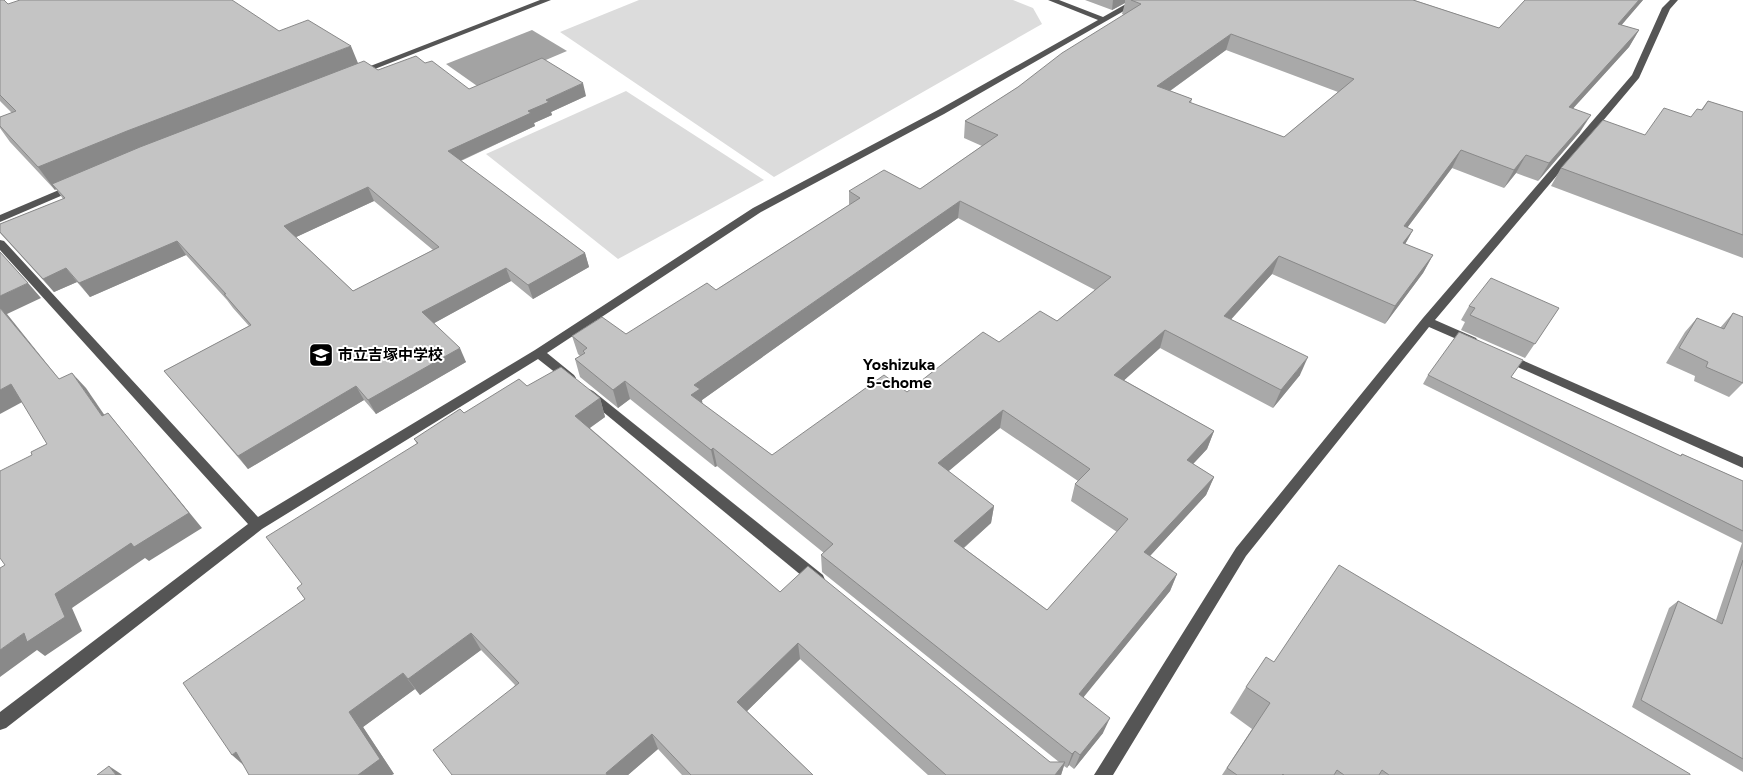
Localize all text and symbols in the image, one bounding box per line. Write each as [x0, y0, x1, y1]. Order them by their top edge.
school or university icon: 市立吉塚中学校 [308, 342, 334, 368]
place label: 市立吉塚中学校 [338, 346, 443, 364]
district label: Yoshizuka 5-chome [863, 355, 935, 392]

